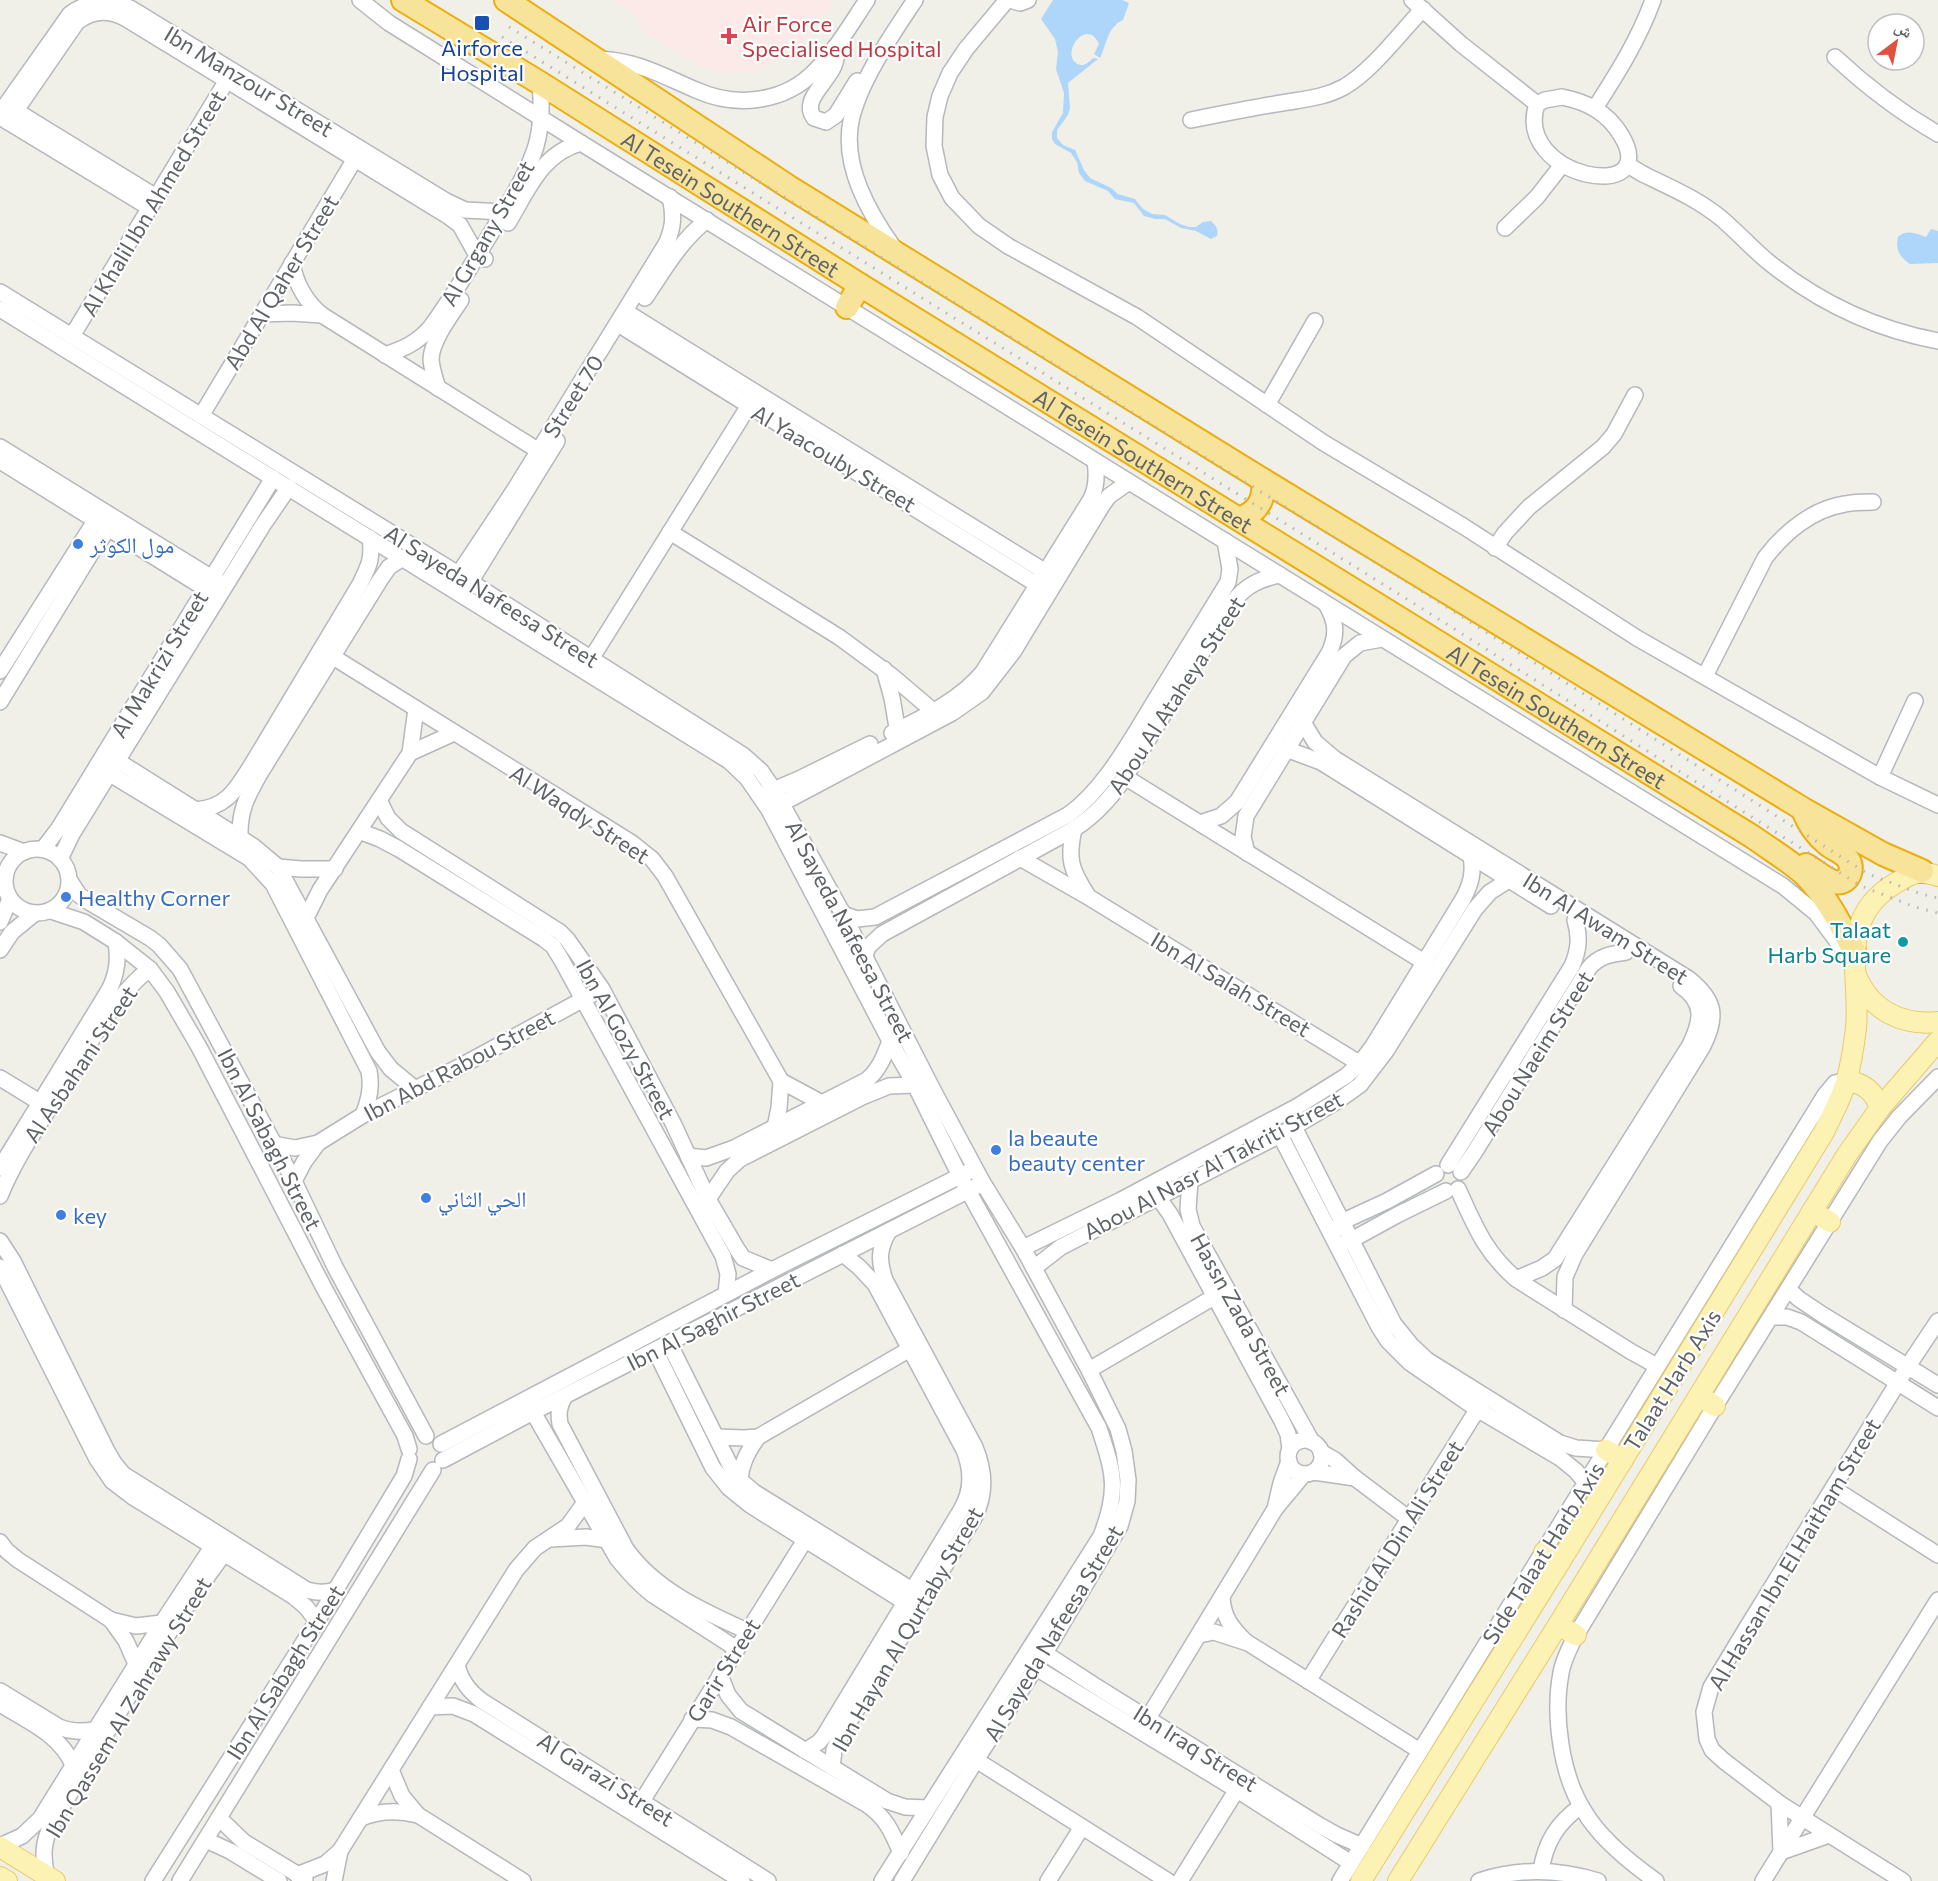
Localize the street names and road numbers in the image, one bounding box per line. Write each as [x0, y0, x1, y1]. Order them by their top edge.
street label: Ibn Manzour Street [160, 20, 338, 142]
street label: Al Khalil Ibn Ahmed Street [75, 85, 231, 321]
street label: Al Tesein Southern Street [617, 125, 845, 282]
street label: Al Grgany Street [434, 156, 540, 310]
street label: Abd Al Qaher Street [218, 190, 344, 374]
street label: Street 70 [537, 350, 609, 442]
street label: Al Tesein Southern Street [1029, 382, 1258, 538]
street label: Al Yaacouby Street [747, 398, 921, 518]
street label: Al Sayeda Nafeesa Street [380, 519, 604, 673]
street label: Al Makrizi Street [105, 586, 213, 742]
street label: Abou Al Ataheya Street [1102, 591, 1250, 799]
street label: Al Tesein Southern Street [1442, 638, 1672, 794]
street label: Al Waqdy Street [505, 759, 655, 869]
street label: Al Sayeda Nafeesa Street [780, 815, 920, 1047]
street label: Ibn Al Awam Street [1518, 866, 1694, 990]
street label: Ibn Al Salah Street [1146, 926, 1316, 1042]
street label: Ibn Al Gozy Street [571, 954, 681, 1124]
street label: Abou Naeim Street [1476, 966, 1598, 1140]
street label: Al Asbahani Street [18, 980, 142, 1148]
street label: Ibn Abd Rabou Street [359, 1003, 559, 1127]
street label: Ibn Al Sabagh Street [212, 1043, 328, 1235]
street label: Abou Al Nasr Al Takriti Street [1079, 1085, 1347, 1245]
street label: Hassn Zada Street [1185, 1228, 1297, 1400]
street label: Ibn Al Saghir Street [622, 1266, 804, 1376]
street label: Talaat Harb Axis [1618, 1304, 1726, 1456]
street label: Al Hassan Ibn El Haitham Street [1702, 1413, 1886, 1695]
street label: Rashid Al Din Ali Street [1325, 1435, 1469, 1643]
street label: Side Talaat Harb Axis [1476, 1457, 1610, 1649]
street label: Ibn Hayan Al Qurtaby Street [826, 1502, 988, 1756]
street label: Al Sayeda Nafeesa Street [978, 1520, 1128, 1746]
street label: Ibn Qassem Al Zahrawy Street [39, 1572, 217, 1842]
street label: Ibn Al Sabagh Street [220, 1580, 350, 1764]
street label: Garir Street [680, 1613, 766, 1727]
street label: Ibn Iraq Street [1129, 1699, 1263, 1797]
street label: Al Garazi Street [533, 1726, 679, 1832]

